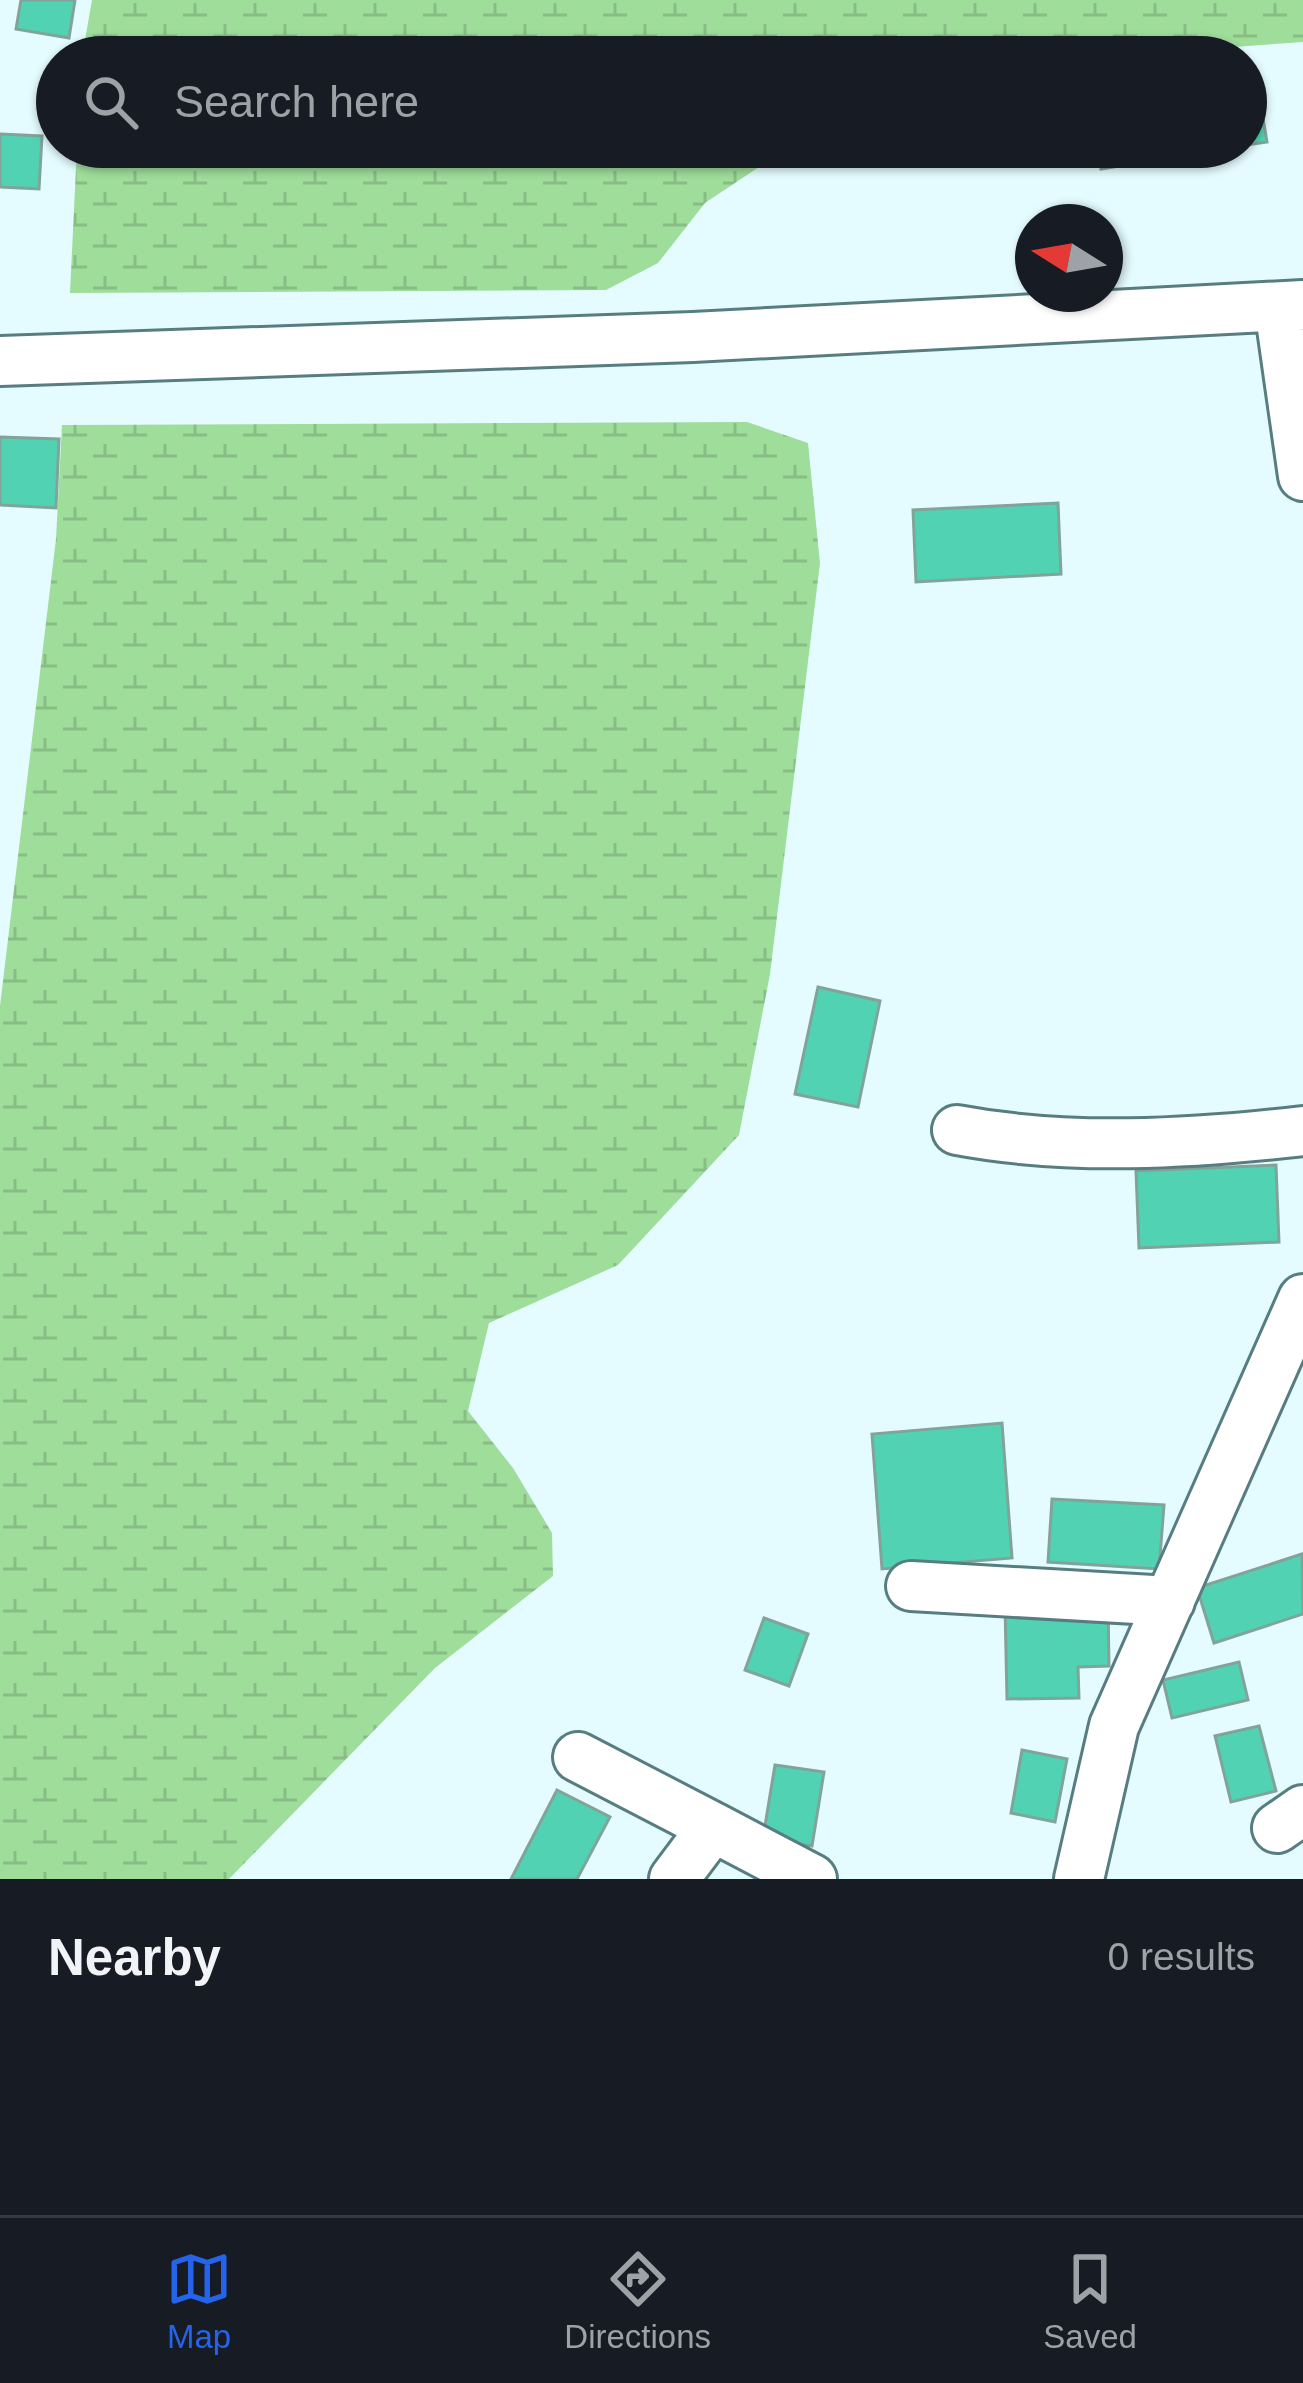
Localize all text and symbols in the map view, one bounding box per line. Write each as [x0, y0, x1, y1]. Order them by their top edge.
search box [36, 36, 1267, 168]
icon: search [78, 69, 144, 135]
text: Search here [174, 76, 419, 127]
north arrow [1015, 204, 1123, 312]
text: Nearby [48, 1929, 221, 1986]
text: 0 results [1108, 1935, 1255, 1978]
tab: Map [166, 2246, 232, 2356]
tab: Directions [564, 2246, 711, 2356]
tab: Saved [1043, 2246, 1137, 2356]

